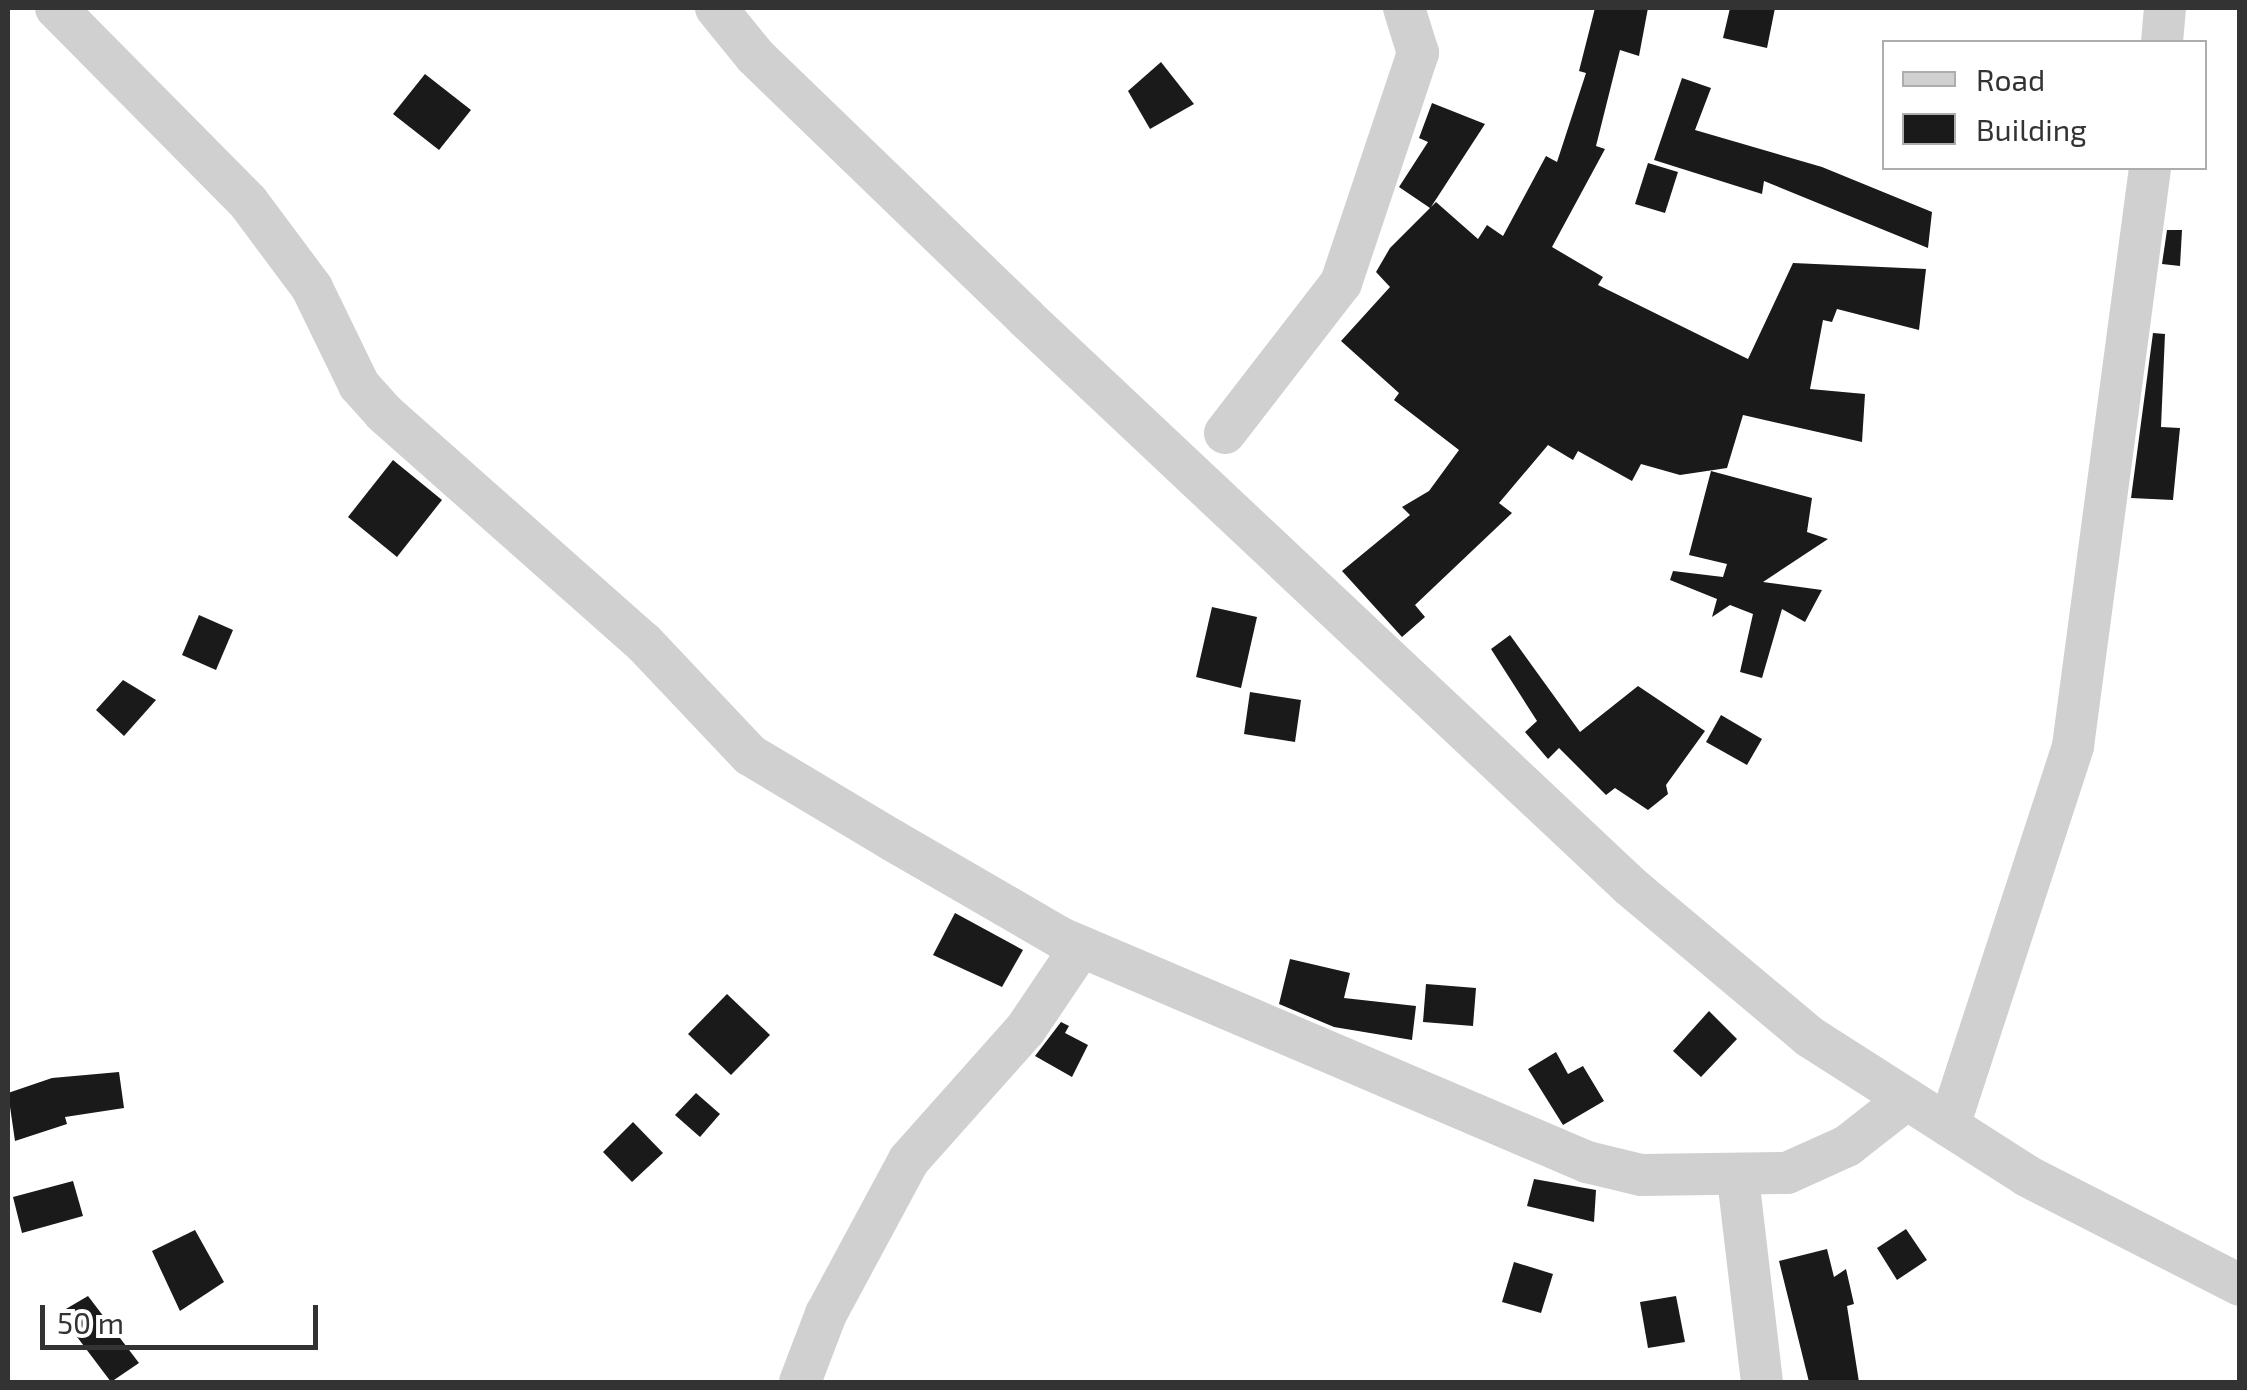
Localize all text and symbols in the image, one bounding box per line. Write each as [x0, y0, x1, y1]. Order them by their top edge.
legend [1882, 40, 2207, 170]
text: Road [1976, 61, 2045, 97]
text: Building [1976, 111, 2087, 147]
scale bar [45, 1285, 322, 1347]
text: 50 m [57, 1304, 124, 1340]

